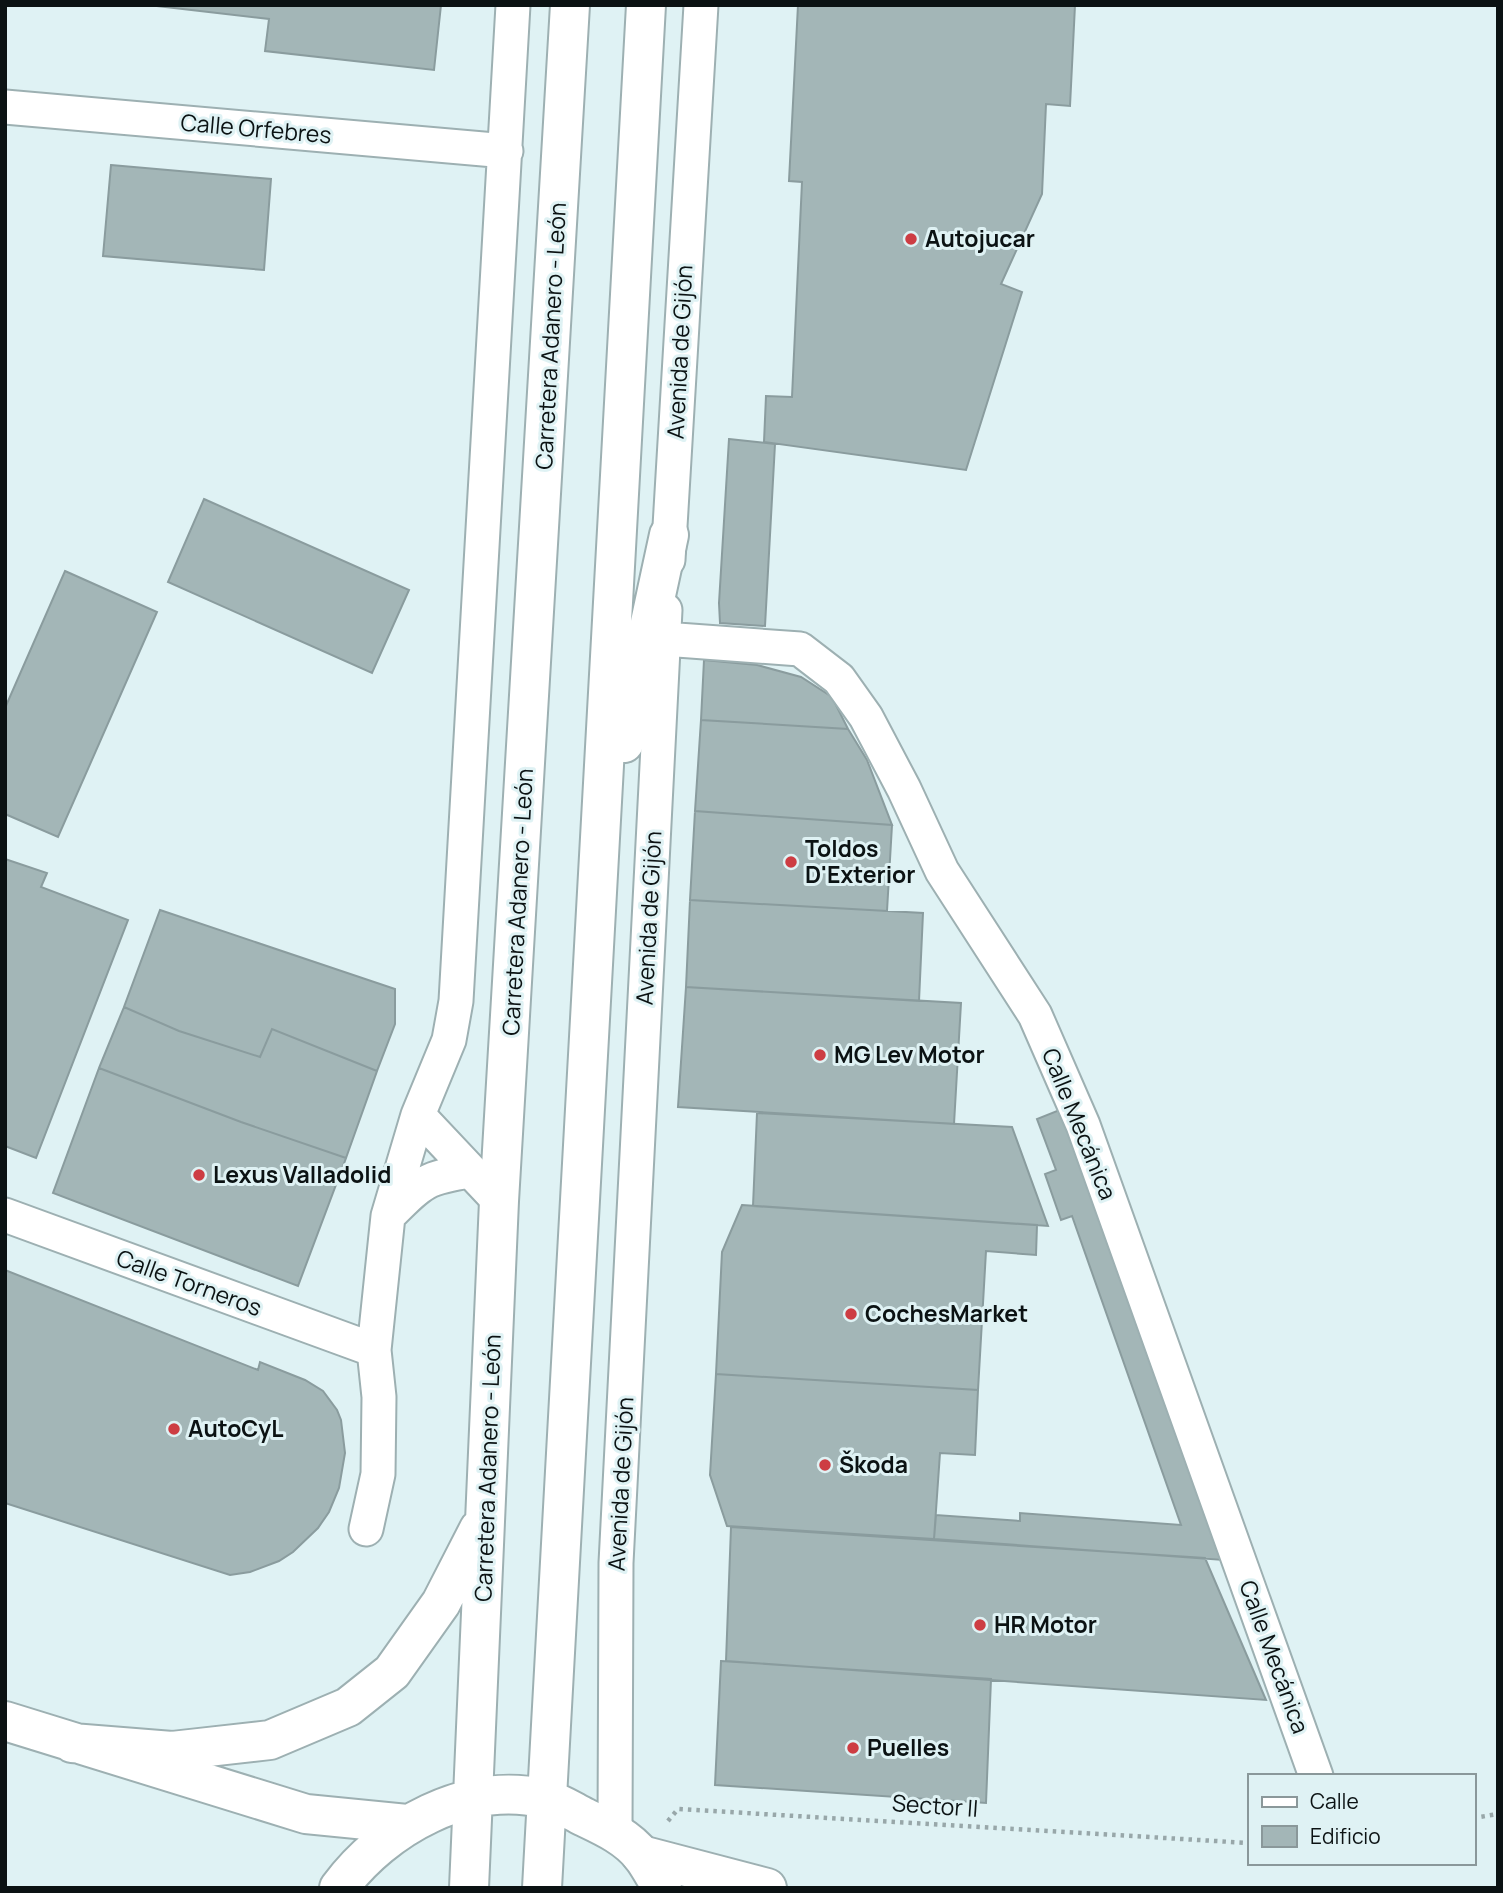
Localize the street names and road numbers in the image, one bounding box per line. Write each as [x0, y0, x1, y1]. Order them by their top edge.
street label: Calle Orfebres [179, 105, 333, 151]
street label: Carretera Adanero - León [527, 202, 573, 470]
street label: Avenida de Gijón [658, 264, 700, 440]
street label: Carretera Adanero - León [494, 768, 540, 1036]
street label: Avenida de Gijón [627, 830, 669, 1006]
street label: Calle Mecánica [1035, 1043, 1125, 1204]
street label: Calle Torneros [112, 1241, 266, 1323]
street label: Carretera Adanero - León [466, 1334, 508, 1602]
street label: Avenida de Gijón [599, 1396, 641, 1572]
street label: Calle Mecánica [1232, 1576, 1317, 1738]
street label: Sector II [891, 1786, 979, 1824]

